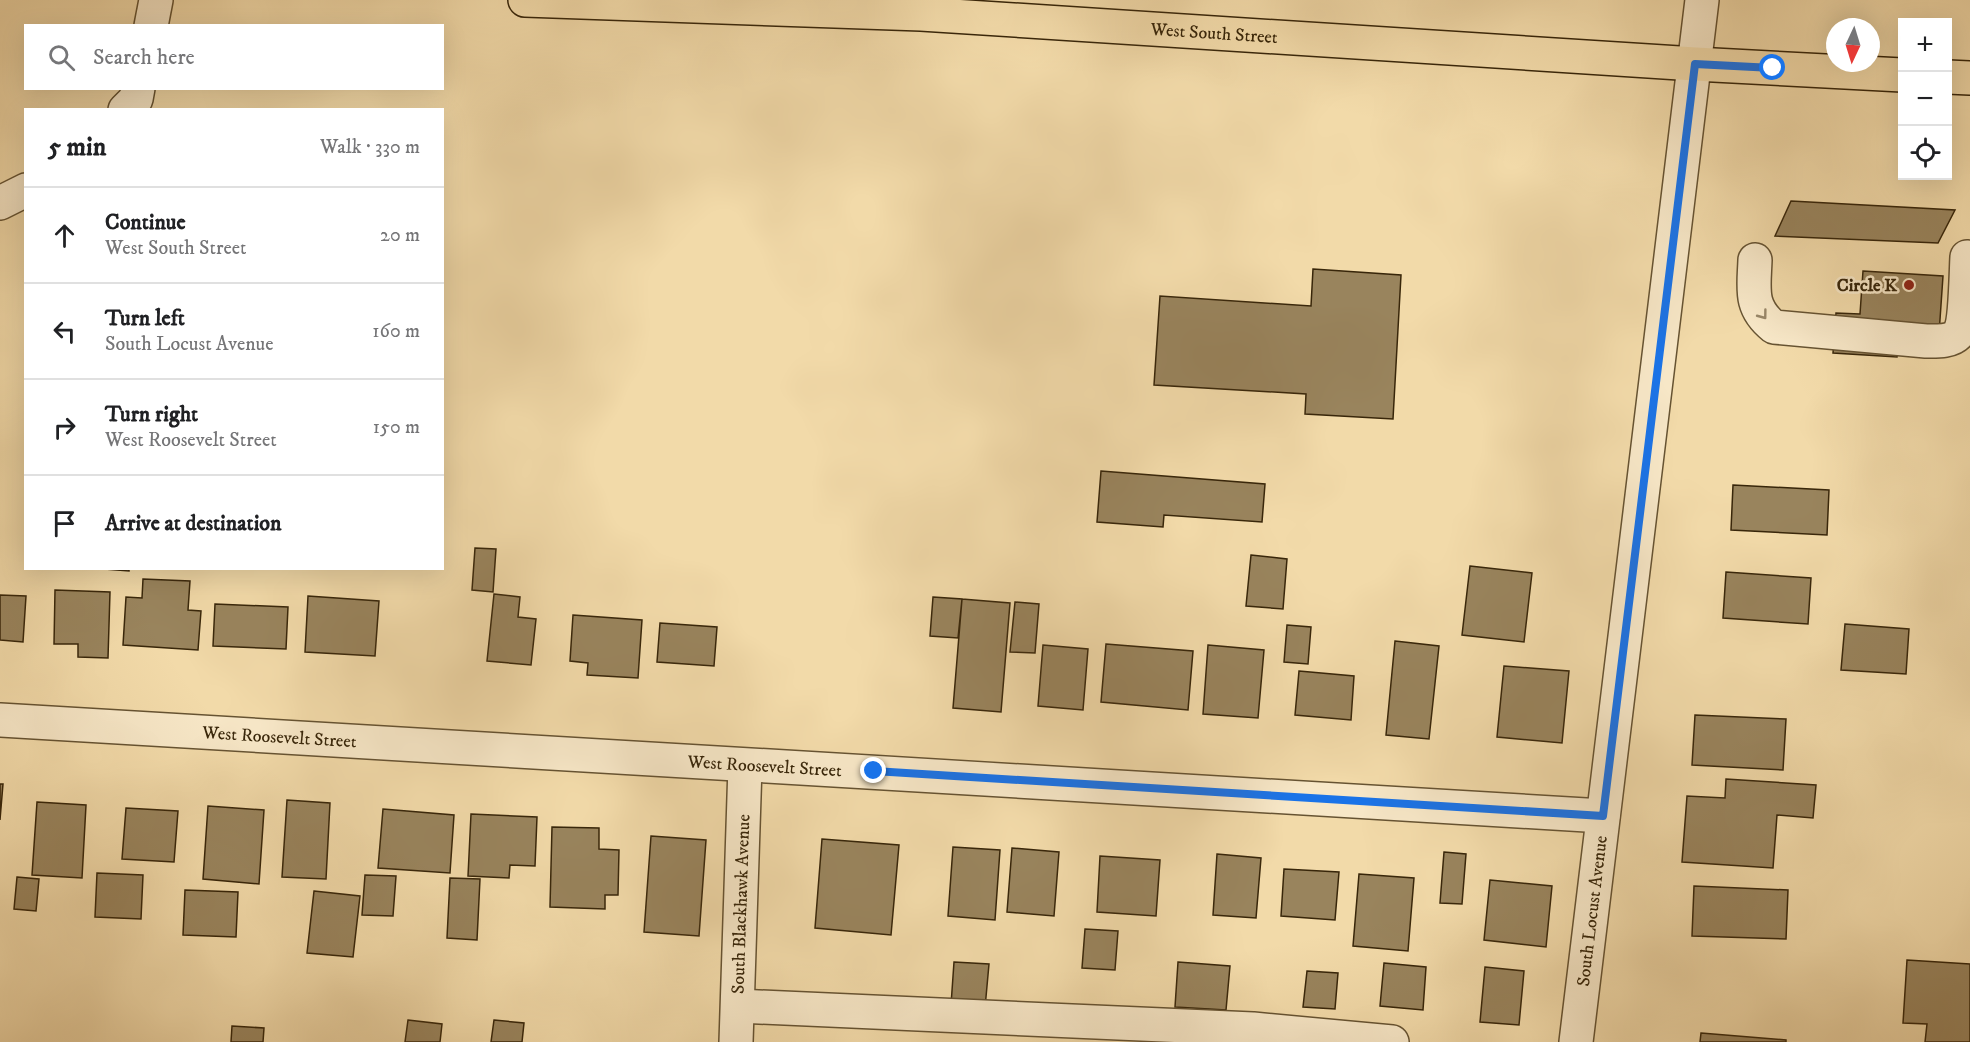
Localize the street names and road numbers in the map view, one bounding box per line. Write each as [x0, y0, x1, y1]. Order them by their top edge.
street label: West South Street [1149, 19, 1279, 49]
street label: West Roosevelt Street [201, 722, 357, 753]
street label: West Roosevelt Street [686, 751, 843, 782]
street label: South Blackhawk Avenue [728, 814, 755, 994]
street label: South Locust Avenue [1573, 834, 1613, 988]

